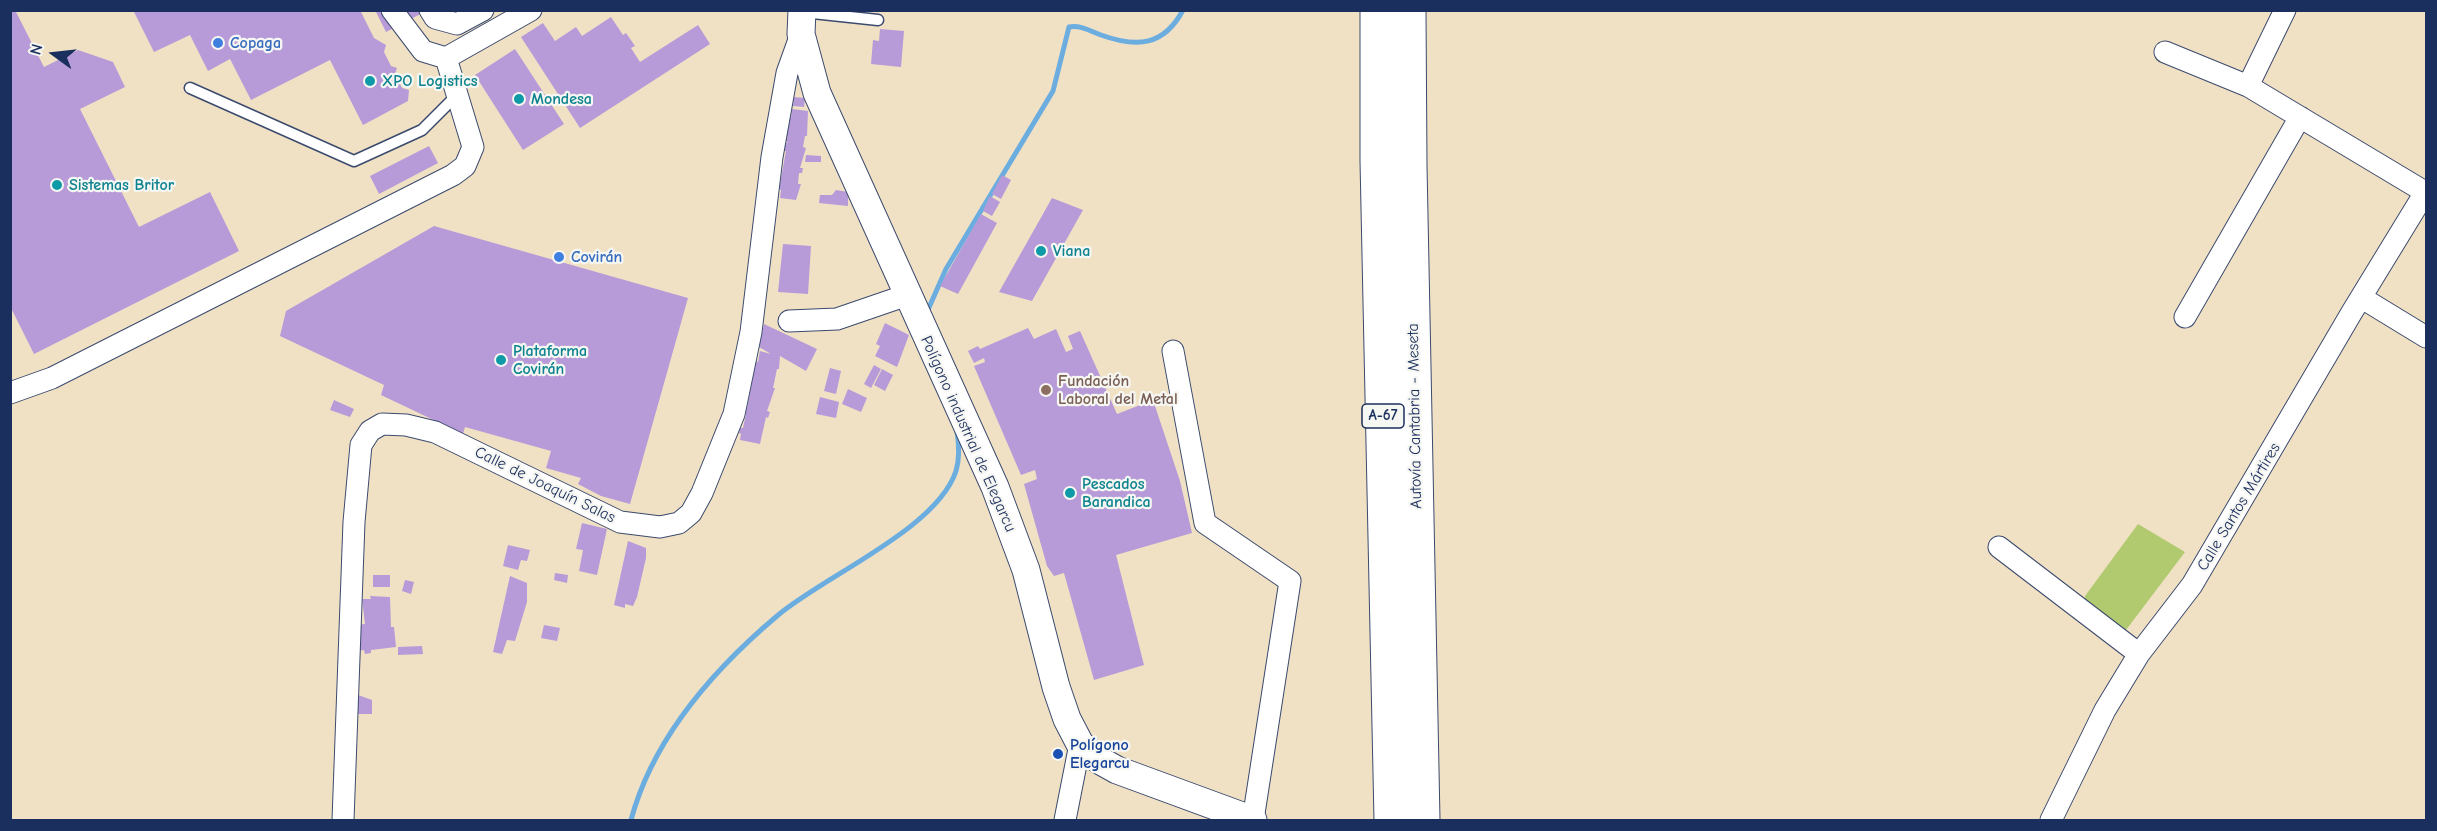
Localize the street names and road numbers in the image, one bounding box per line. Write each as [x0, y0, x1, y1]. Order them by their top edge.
street label: Autovía Cantabria - Meseta [1404, 323, 1426, 509]
street label: Polígono industrial de Elegarcu [916, 333, 1020, 535]
road number: A-67 [1362, 404, 1404, 428]
street label: Calle Santos Mártires [2193, 440, 2285, 574]
street label: Calle de Joaquín Salas [472, 443, 618, 527]

